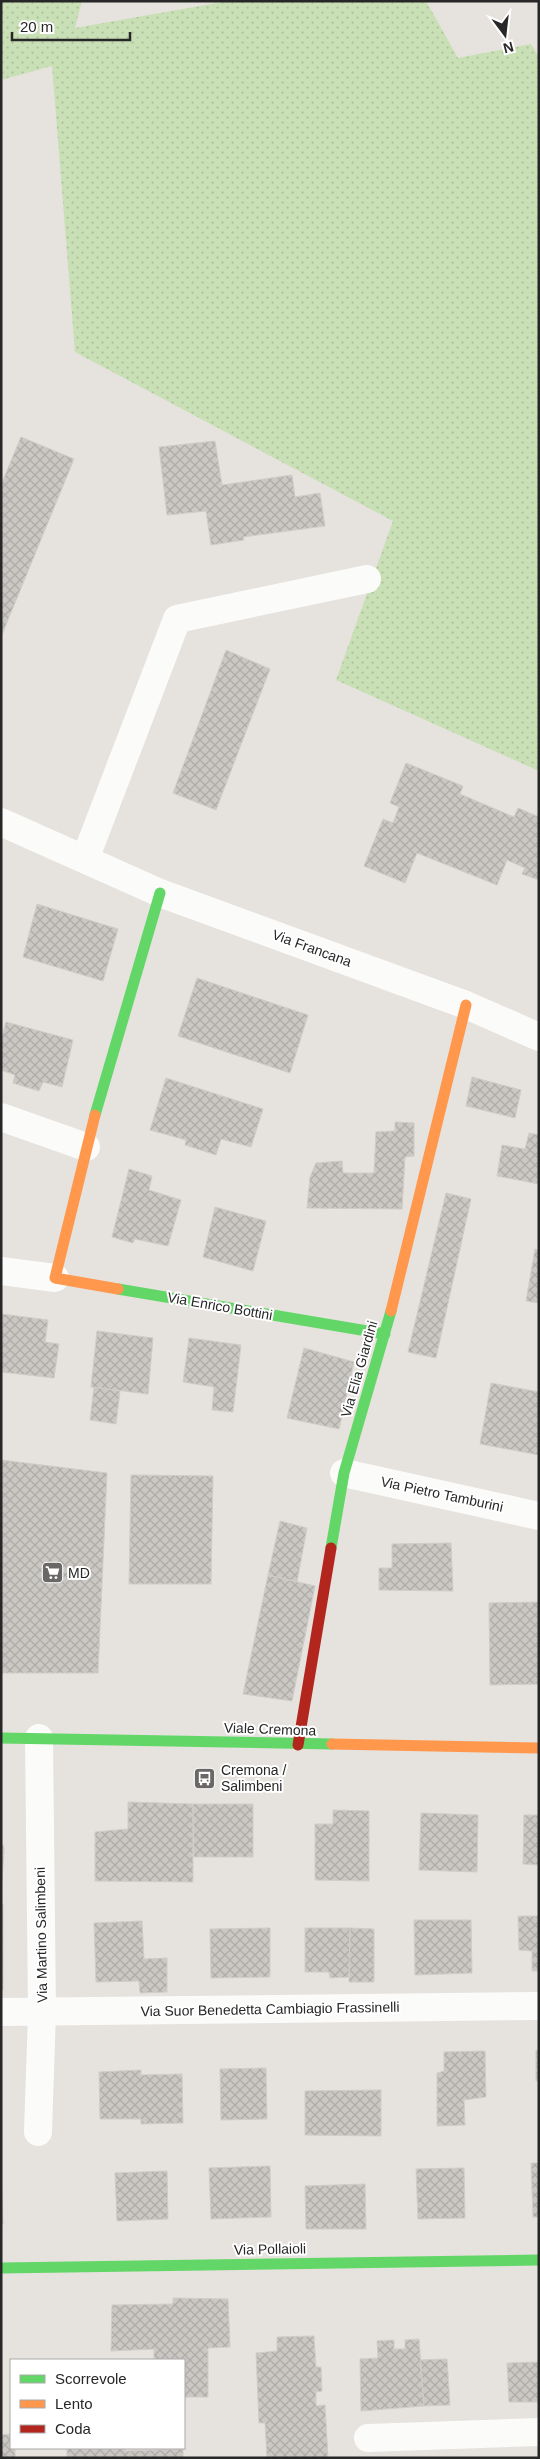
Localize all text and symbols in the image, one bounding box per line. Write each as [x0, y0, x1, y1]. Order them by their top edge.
scale bar [12, 10, 130, 42]
north arrow [480, 10, 530, 60]
text: 20 m [20, 18, 53, 35]
text: N [501, 39, 515, 57]
street label: Via Francana [270, 926, 354, 970]
street label: Via Enrico Bottini [166, 1289, 274, 1323]
street label: Via Elia Giardini [338, 1319, 380, 1419]
street label: Via Pietro Tamburini [379, 1473, 505, 1515]
supermarket icon: MD [40, 1561, 64, 1585]
place label: MD [68, 1565, 90, 1581]
street label: Viale Cremona [224, 1719, 317, 1739]
place label: Cremona / Salimbeni [221, 1762, 286, 1794]
bus stop icon: Cremona / Salimbeni [193, 1766, 217, 1790]
street label: Via Martino Salimbeni [32, 1867, 50, 2003]
street label: Via Suor Benedetta Cambiagio Frassinelli [140, 1999, 400, 2019]
street label: Via Pollaioli [234, 2240, 306, 2258]
legend [10, 2359, 185, 2449]
text: Scorrevole [55, 2370, 127, 2387]
text: Lento [55, 2395, 93, 2412]
text: Coda [55, 2420, 92, 2437]

